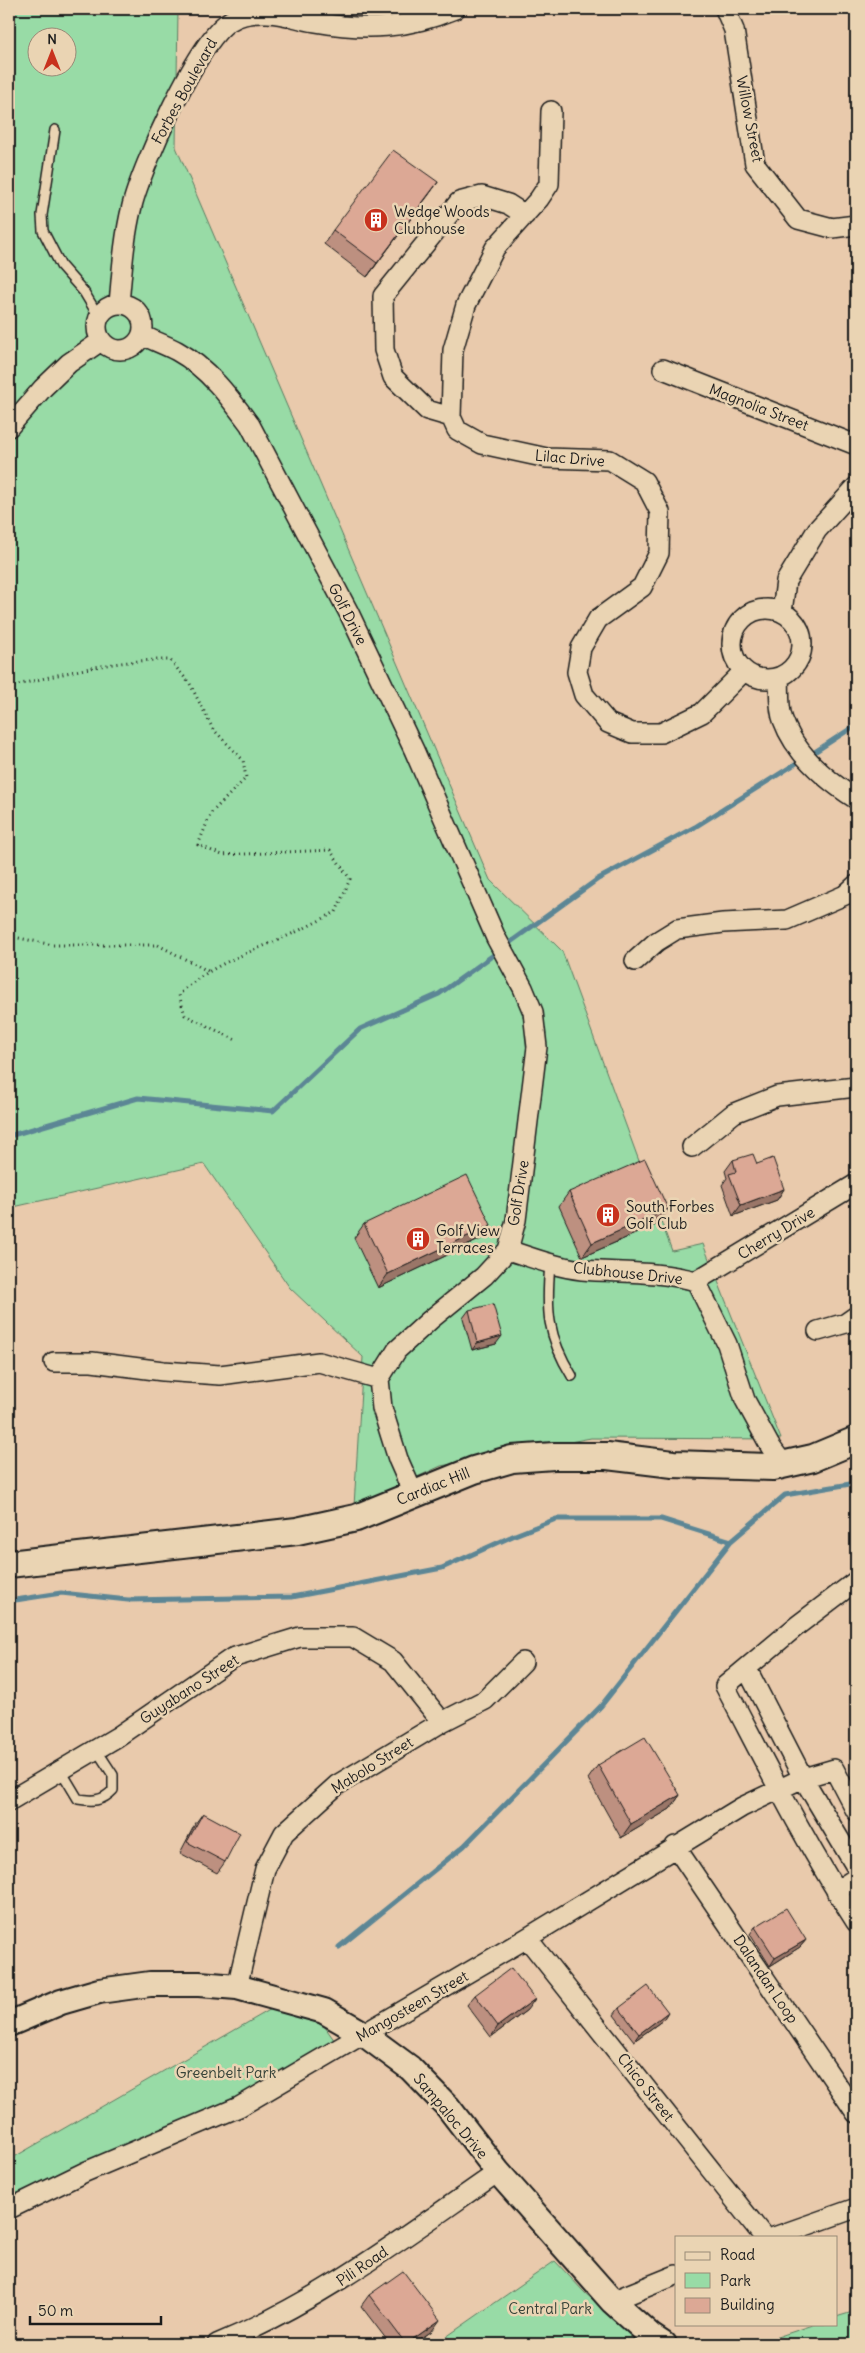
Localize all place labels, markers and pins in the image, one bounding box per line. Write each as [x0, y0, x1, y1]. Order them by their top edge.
place label: Wedge Woods Clubhouse [394, 202, 490, 238]
building icon: Wedge Woods Clubhouse [363, 207, 389, 233]
place label: South Forbes Golf Club [626, 1197, 715, 1233]
building icon: South Forbes Golf Club [595, 1202, 621, 1228]
place label: Golf View Terraces [436, 1221, 500, 1257]
building icon: Golf View Terraces [405, 1226, 431, 1252]

